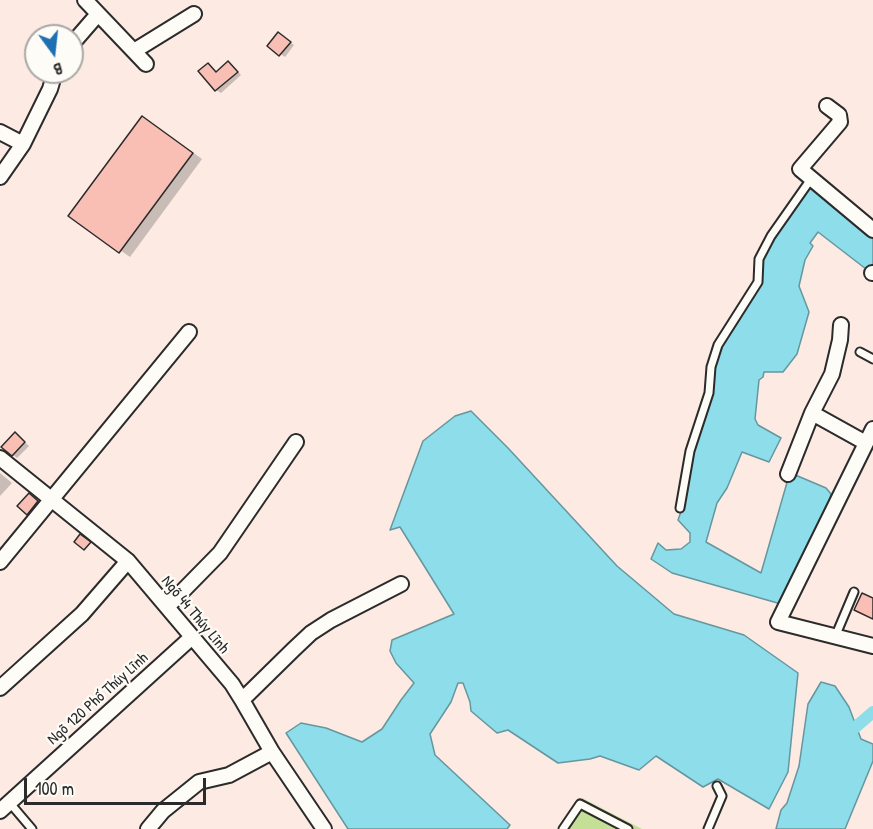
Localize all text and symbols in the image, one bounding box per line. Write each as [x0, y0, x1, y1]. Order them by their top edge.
north arrow [24, 24, 84, 84]
text: B [51, 58, 65, 81]
street label: Ngõ 44 Thúy Lĩnh [157, 572, 233, 658]
street label: Ngõ 120 Phố Thúy Lĩnh [44, 649, 152, 749]
scale bar [27, 766, 208, 804]
text: 100 m [35, 776, 74, 801]

